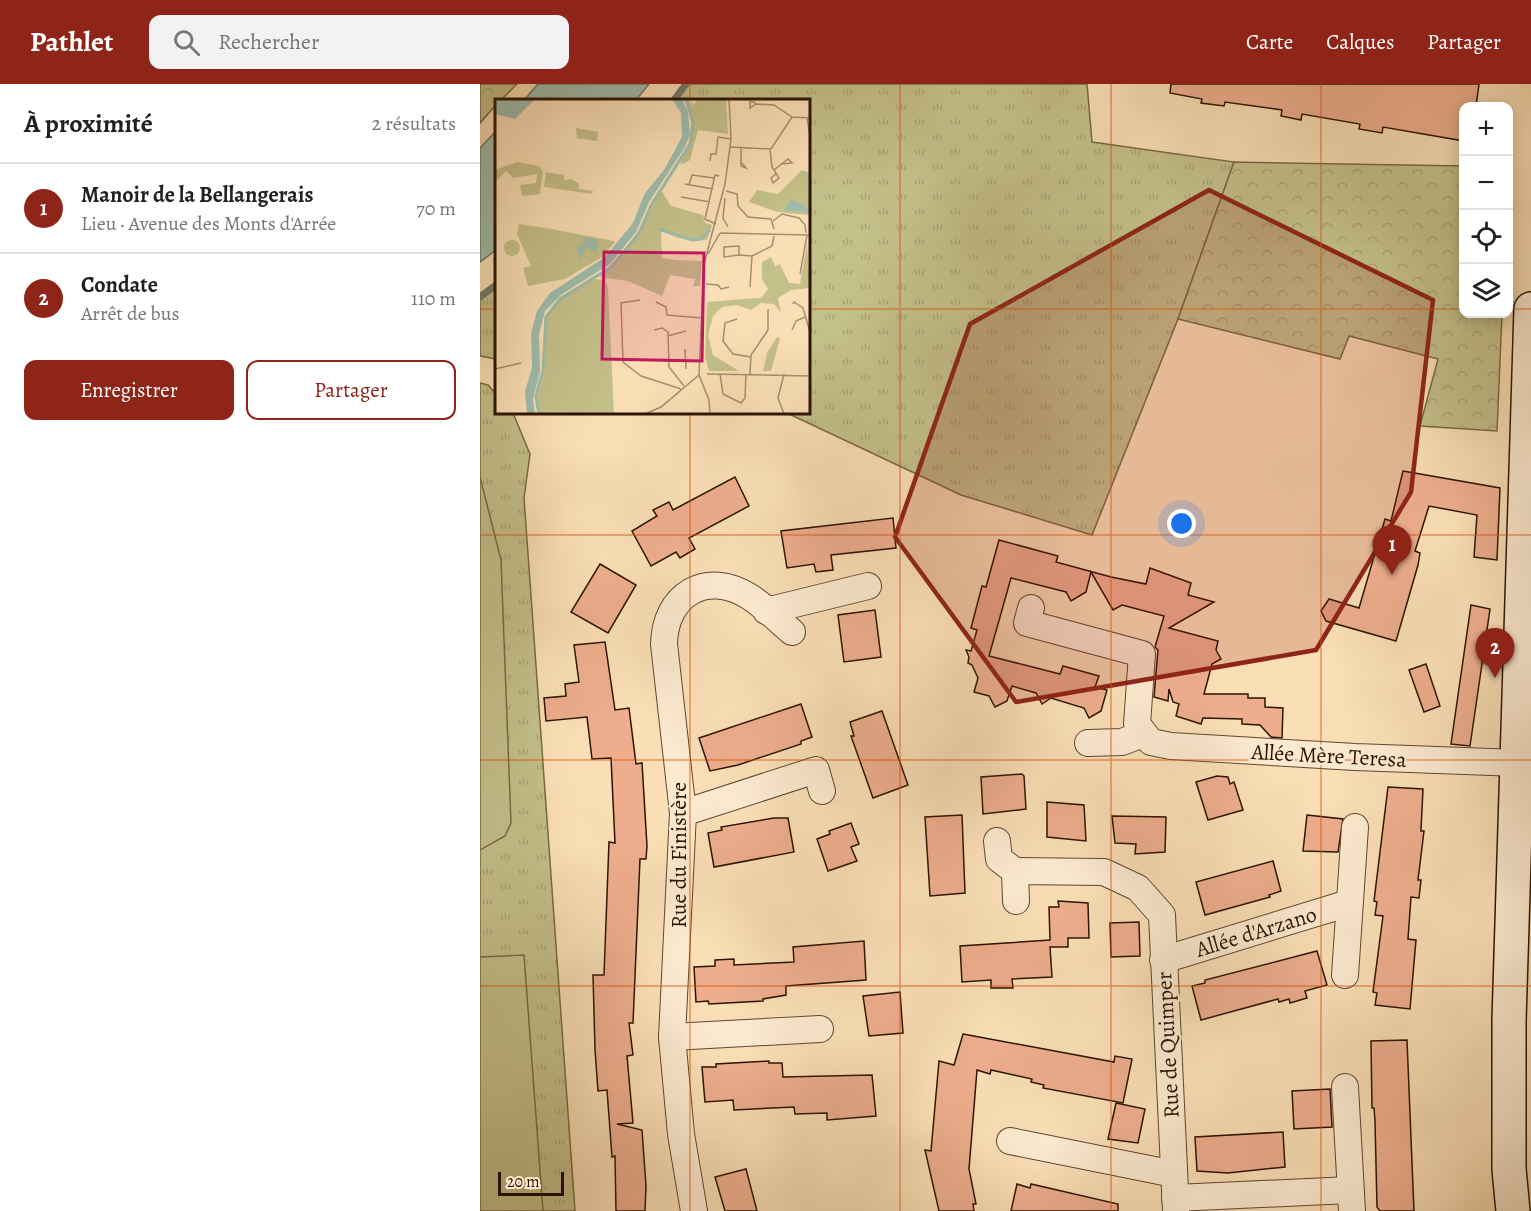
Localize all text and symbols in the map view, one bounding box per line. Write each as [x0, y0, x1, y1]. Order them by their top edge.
search box [149, 15, 569, 69]
text: Pathlet [30, 23, 113, 61]
icon: search [170, 26, 203, 59]
text: Rechercher [218, 27, 319, 57]
text: Carte [1246, 28, 1293, 56]
text: Calques [1326, 28, 1394, 56]
text: Partager [1427, 28, 1501, 56]
inset map [495, 99, 810, 414]
map controls [1459, 102, 1513, 318]
button: + [1459, 102, 1513, 156]
text: À proximité [24, 106, 153, 141]
text: 2 résultats [372, 110, 456, 137]
button: − [1459, 156, 1513, 210]
text: Manoir de la Bellangerais [81, 180, 313, 210]
text: 1 [40, 195, 47, 222]
text: 70 m [416, 195, 456, 222]
text: Lieu · Avenue des Monts d'Arrée [81, 210, 336, 237]
button: locate [1459, 210, 1513, 264]
button: layers [1459, 264, 1513, 318]
text: Condate [81, 270, 158, 300]
text: 2 [39, 285, 48, 312]
text: 110 m [411, 285, 456, 312]
text: Arrêt de bus [81, 300, 180, 327]
button: Enregistrer [24, 360, 234, 420]
button: Partager [246, 360, 456, 420]
your location [1167, 509, 1196, 538]
pin: 1 [1372, 526, 1412, 575]
pin: 2 [1476, 628, 1514, 678]
street label: Allée Mère Teresa [1250, 737, 1408, 775]
street label: Rue du Finistère [664, 782, 694, 928]
street label: Allée d'Arzano [1191, 899, 1320, 965]
street label: Rue de Quimper [1149, 971, 1187, 1119]
scale bar [498, 1169, 564, 1196]
text: 20 m [507, 1171, 540, 1193]

